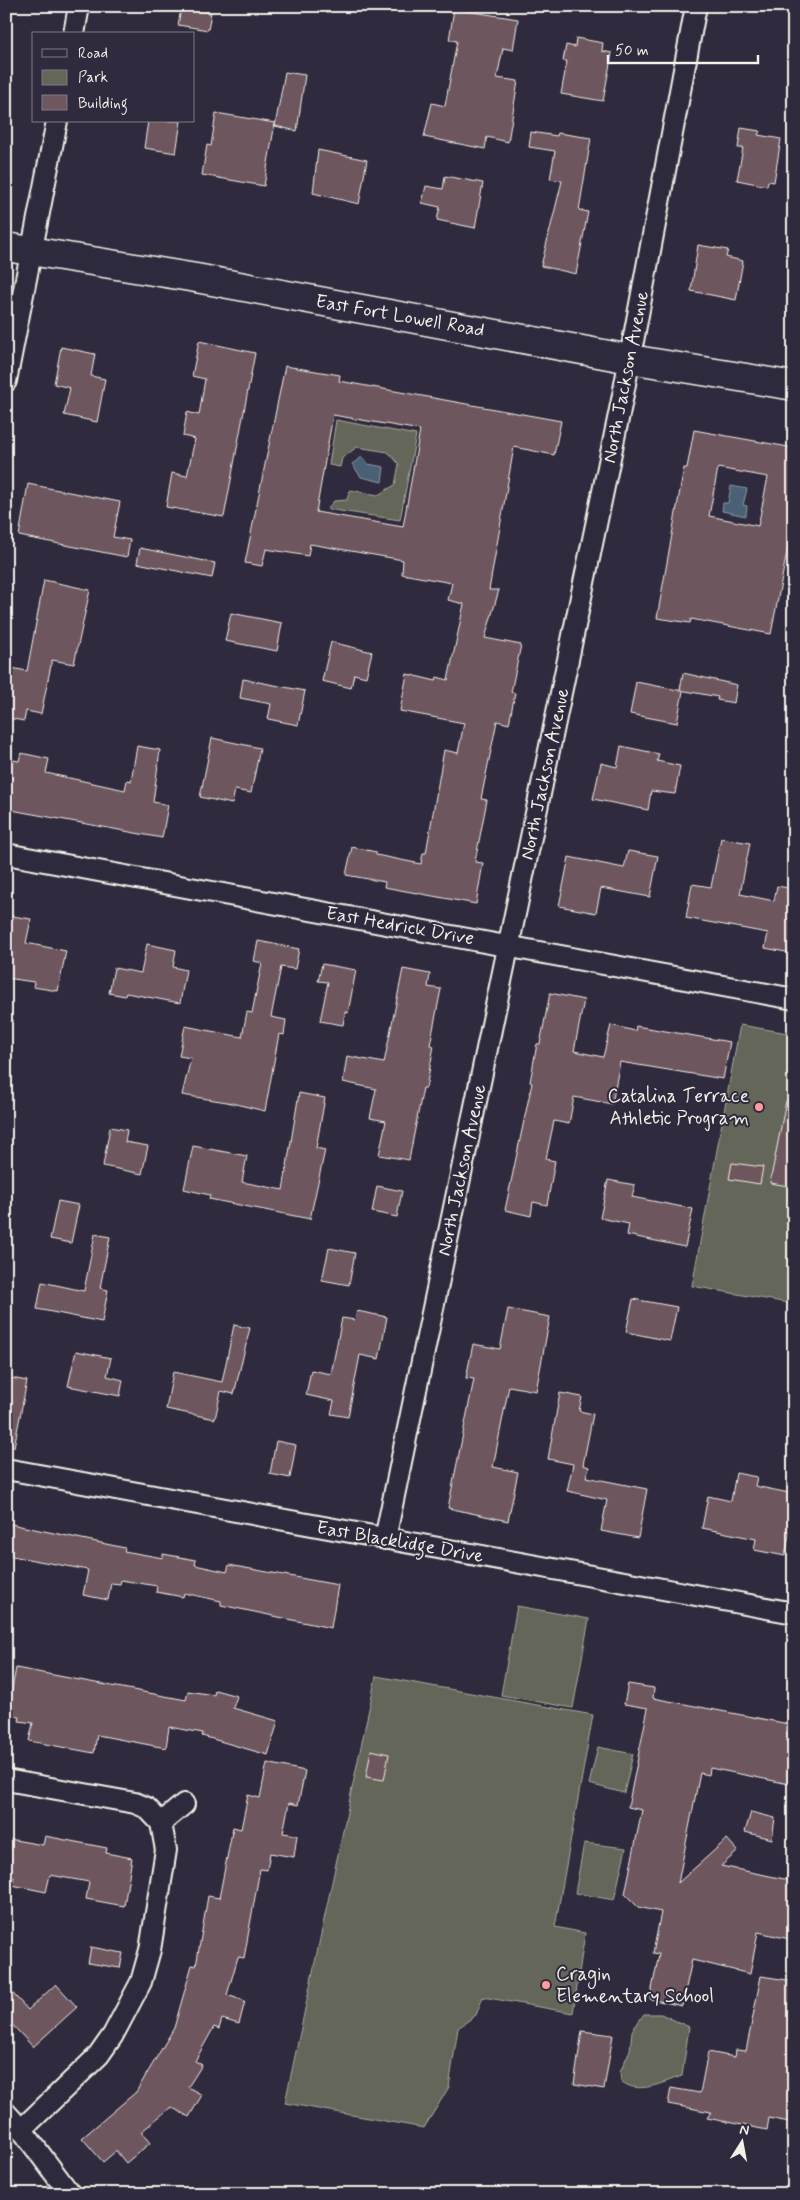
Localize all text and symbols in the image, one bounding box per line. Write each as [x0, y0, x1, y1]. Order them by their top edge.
legend [32, 32, 195, 122]
scale bar [608, 32, 758, 64]
text: 50 m [615, 41, 649, 61]
text: Road [78, 44, 108, 64]
text: Park [78, 68, 108, 88]
text: Building [78, 94, 128, 115]
street label: East Fort Lowell Road [314, 289, 486, 343]
street label: North Jackson Avenue [597, 289, 655, 465]
street label: North Jackson Avenue [515, 686, 575, 862]
street label: East Hedrick Drive [324, 901, 476, 951]
street label: North Jackson Avenue [432, 1082, 492, 1258]
place label: Catalina Terrace Athletic Program [608, 1084, 749, 1132]
marker: Catalina Terrace Athletic Program [753, 1101, 765, 1113]
street label: East Blacklidge Drive [314, 1515, 486, 1572]
place label: Cragin Elementary School [556, 1962, 714, 2009]
marker: Cragin Elementary School [540, 1979, 552, 1991]
north arrow [718, 2118, 768, 2168]
text: N [738, 2120, 751, 2140]

